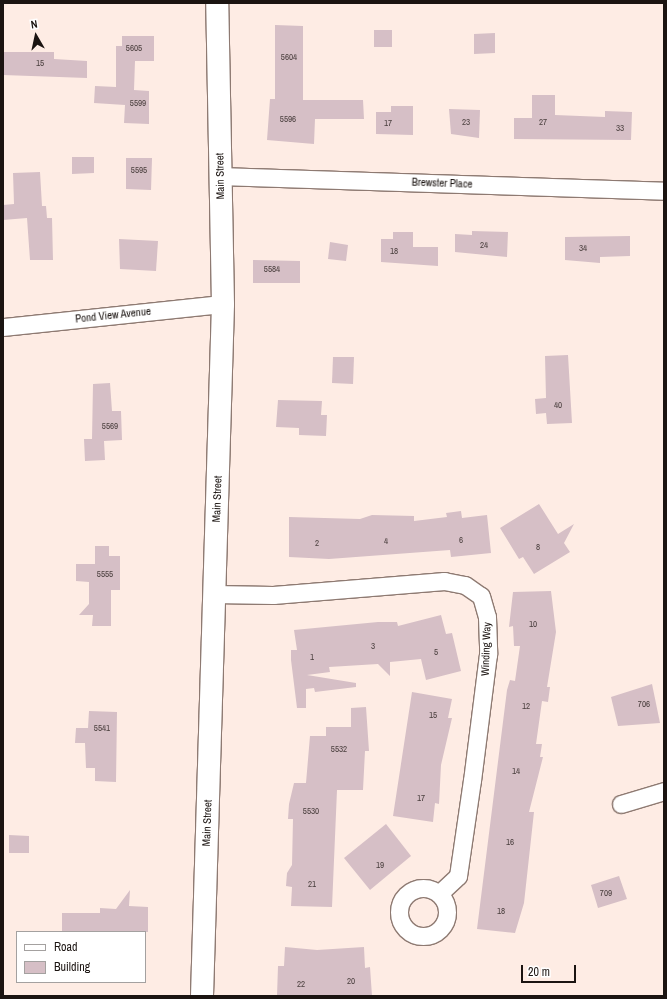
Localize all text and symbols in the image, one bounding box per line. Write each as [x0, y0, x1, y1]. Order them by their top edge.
north arrow [16, 16, 56, 56]
text: N [30, 17, 38, 32]
house number: 5605 [126, 43, 142, 53]
house number: 5604 [281, 52, 297, 62]
house number: 15 [36, 58, 44, 68]
house number: 5599 [130, 98, 146, 108]
house number: 5596 [280, 114, 296, 124]
house number: 23 [462, 117, 470, 127]
house number: 27 [539, 117, 547, 127]
house number: 17 [384, 118, 392, 128]
house number: 33 [616, 123, 624, 133]
street label: Main Street [213, 153, 227, 199]
house number: 5595 [131, 165, 147, 175]
street label: Brewster Place [411, 175, 473, 191]
house number: 24 [480, 240, 488, 250]
house number: 34 [579, 243, 587, 253]
house number: 18 [390, 246, 398, 256]
house number: 5584 [264, 264, 280, 274]
street label: Pond View Avenue [74, 304, 152, 326]
house number: 40 [554, 400, 562, 410]
house number: 5569 [102, 421, 118, 431]
street label: Main Street [210, 475, 224, 523]
house number: 6 [459, 535, 463, 545]
house number: 4 [384, 536, 388, 546]
house number: 2 [315, 538, 319, 548]
house number: 8 [536, 542, 540, 552]
house number: 5555 [97, 569, 113, 579]
house number: 10 [529, 619, 537, 629]
street label: Winding Way [478, 622, 494, 676]
house number: 3 [371, 641, 375, 651]
house number: 5 [434, 647, 438, 657]
house number: 1 [310, 652, 314, 662]
house number: 706 [638, 699, 650, 709]
house number: 12 [522, 701, 530, 711]
house number: 15 [429, 710, 437, 720]
house number: 5541 [94, 723, 110, 733]
house number: 5532 [331, 744, 347, 754]
house number: 14 [512, 766, 520, 776]
house number: 17 [417, 793, 425, 803]
street label: Main Street [200, 799, 214, 847]
house number: 5530 [303, 806, 319, 816]
house number: 16 [506, 837, 514, 847]
house number: 19 [376, 860, 384, 870]
house number: 21 [308, 879, 316, 889]
house number: 709 [600, 888, 612, 898]
house number: 18 [497, 906, 505, 916]
legend [16, 931, 146, 983]
text: Road [54, 939, 78, 955]
scale bar [523, 957, 578, 983]
text: Building [54, 959, 90, 975]
text: 20 m [528, 964, 550, 980]
house number: 20 [347, 976, 355, 986]
house number: 22 [297, 979, 305, 989]

